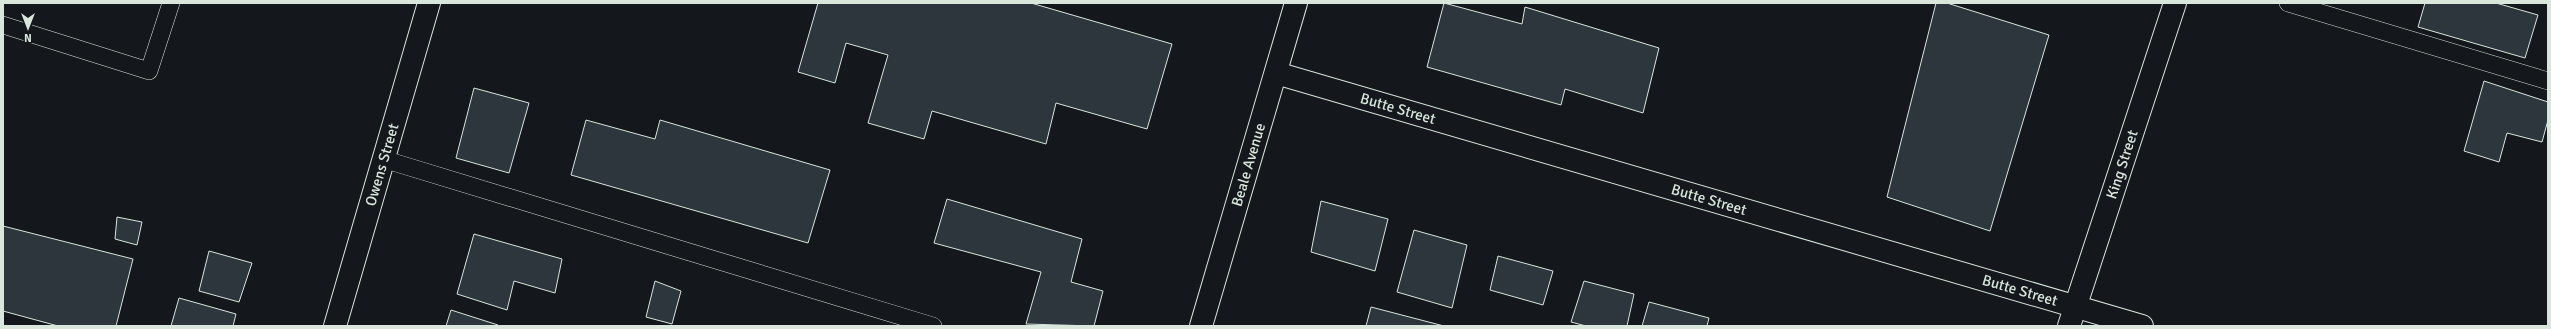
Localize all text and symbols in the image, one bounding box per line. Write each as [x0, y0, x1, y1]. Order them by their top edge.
north arrow [8, 8, 48, 48]
text: N [24, 31, 32, 44]
street label: Butte Street [1358, 89, 1438, 128]
street label: Owens Street [361, 121, 402, 208]
street label: Beale Avenue [1228, 121, 1269, 209]
street label: King Street [2102, 128, 2142, 201]
street label: Butte Street [1669, 180, 1749, 219]
street label: Butte Street [1980, 271, 2060, 310]

